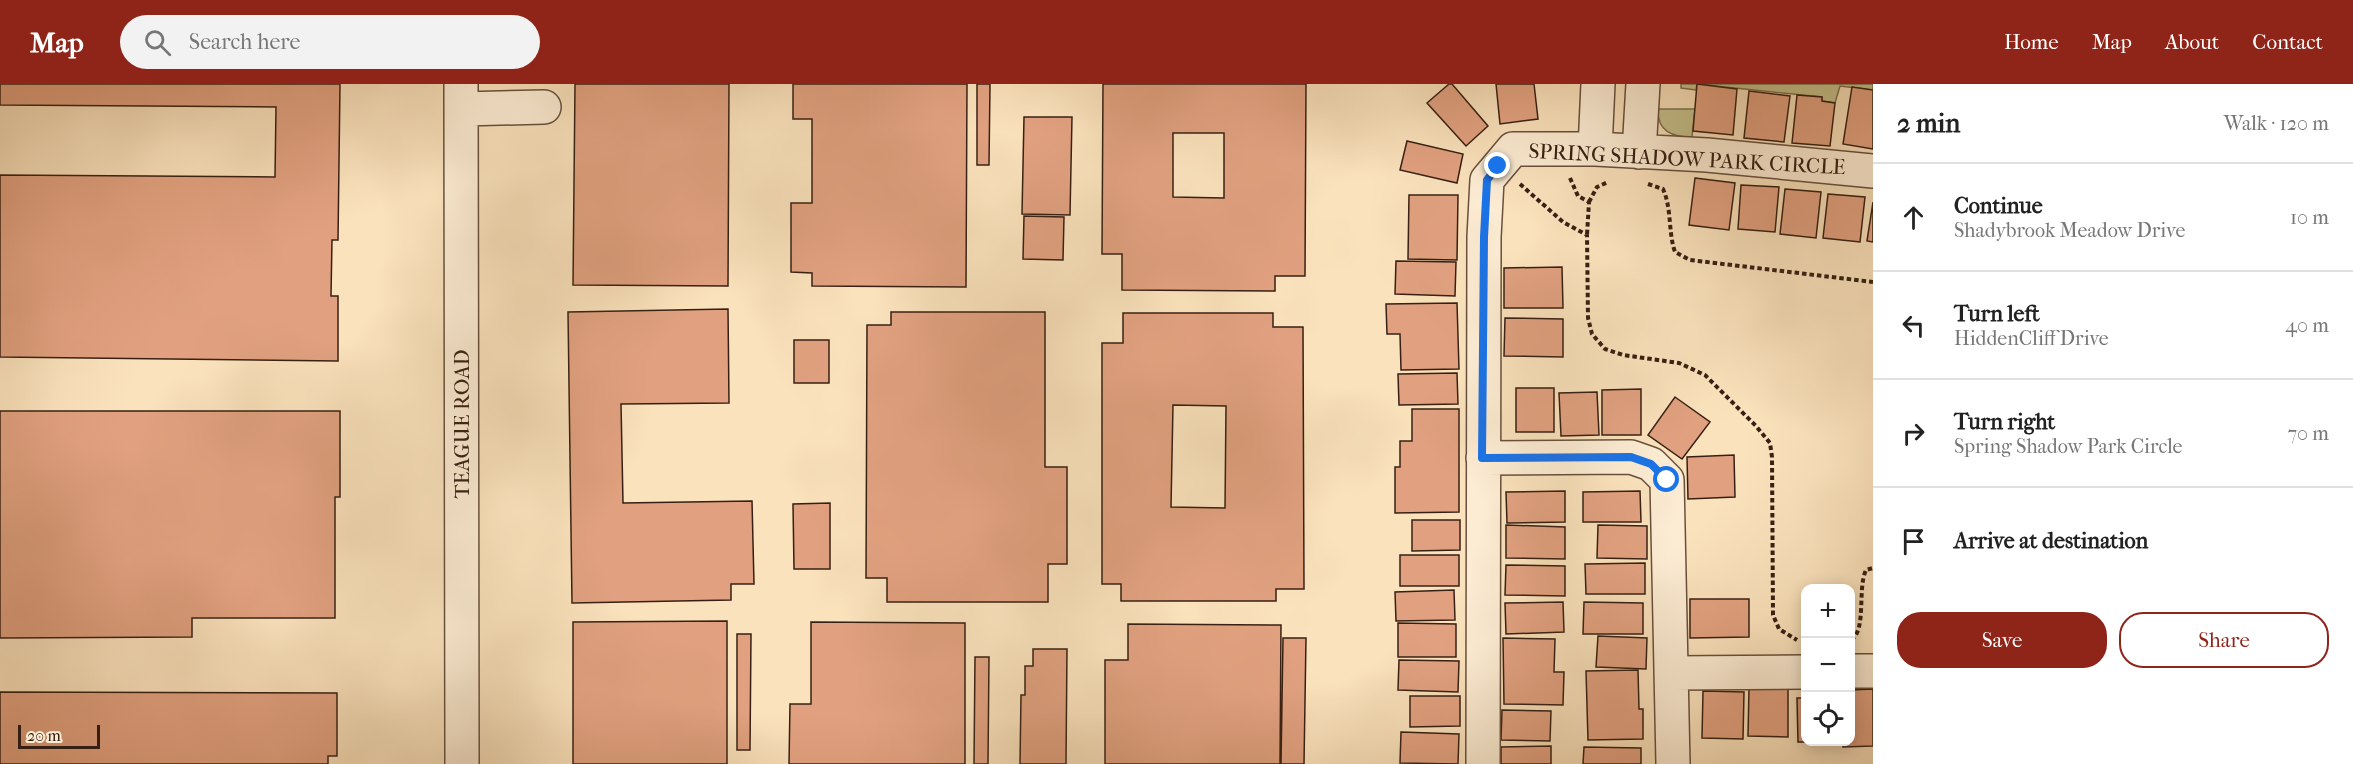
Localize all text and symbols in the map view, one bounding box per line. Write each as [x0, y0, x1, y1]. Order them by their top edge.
search box [120, 15, 540, 69]
text: Map [30, 26, 84, 59]
icon: search [141, 26, 174, 59]
text: Search here [189, 29, 300, 55]
text: Home [2004, 30, 2059, 54]
text: Map [2092, 30, 2132, 54]
text: About [2165, 30, 2219, 54]
text: Contact [2252, 30, 2323, 54]
text: 2 min [1897, 108, 1960, 139]
text: Walk · 120 m [2224, 112, 2329, 135]
street label: SPRING SHADOW PARK CIRCLE [1528, 139, 1846, 179]
route end [1484, 152, 1510, 178]
text: Continue [1954, 193, 2043, 219]
icon: ahead [1897, 201, 1930, 234]
text: 10 m [2290, 206, 2329, 229]
text: Shadybrook Meadow Drive [1954, 219, 2185, 242]
text: Turn left [1954, 301, 2040, 327]
icon: left [1897, 309, 1930, 342]
text: 40 m [2285, 314, 2329, 337]
text: HiddenCliff Drive [1954, 327, 2109, 350]
street label: TEAGUE ROAD [450, 349, 474, 499]
text: Turn right [1954, 409, 2055, 435]
icon: right [1897, 417, 1930, 450]
text: 70 m [2287, 422, 2329, 445]
text: Spring Shadow Park Circle [1954, 435, 2182, 458]
route start [1653, 466, 1679, 492]
icon: arrive [1897, 525, 1930, 558]
text: Arrive at destination [1954, 528, 2148, 554]
map controls [1801, 584, 1855, 746]
button: + [1801, 584, 1855, 638]
button: Save [1897, 612, 2107, 668]
button: Share [2119, 612, 2329, 668]
button: − [1801, 638, 1855, 692]
button: locate [1801, 692, 1855, 746]
scale bar [18, 722, 100, 750]
text: 20 m [27, 726, 61, 745]

